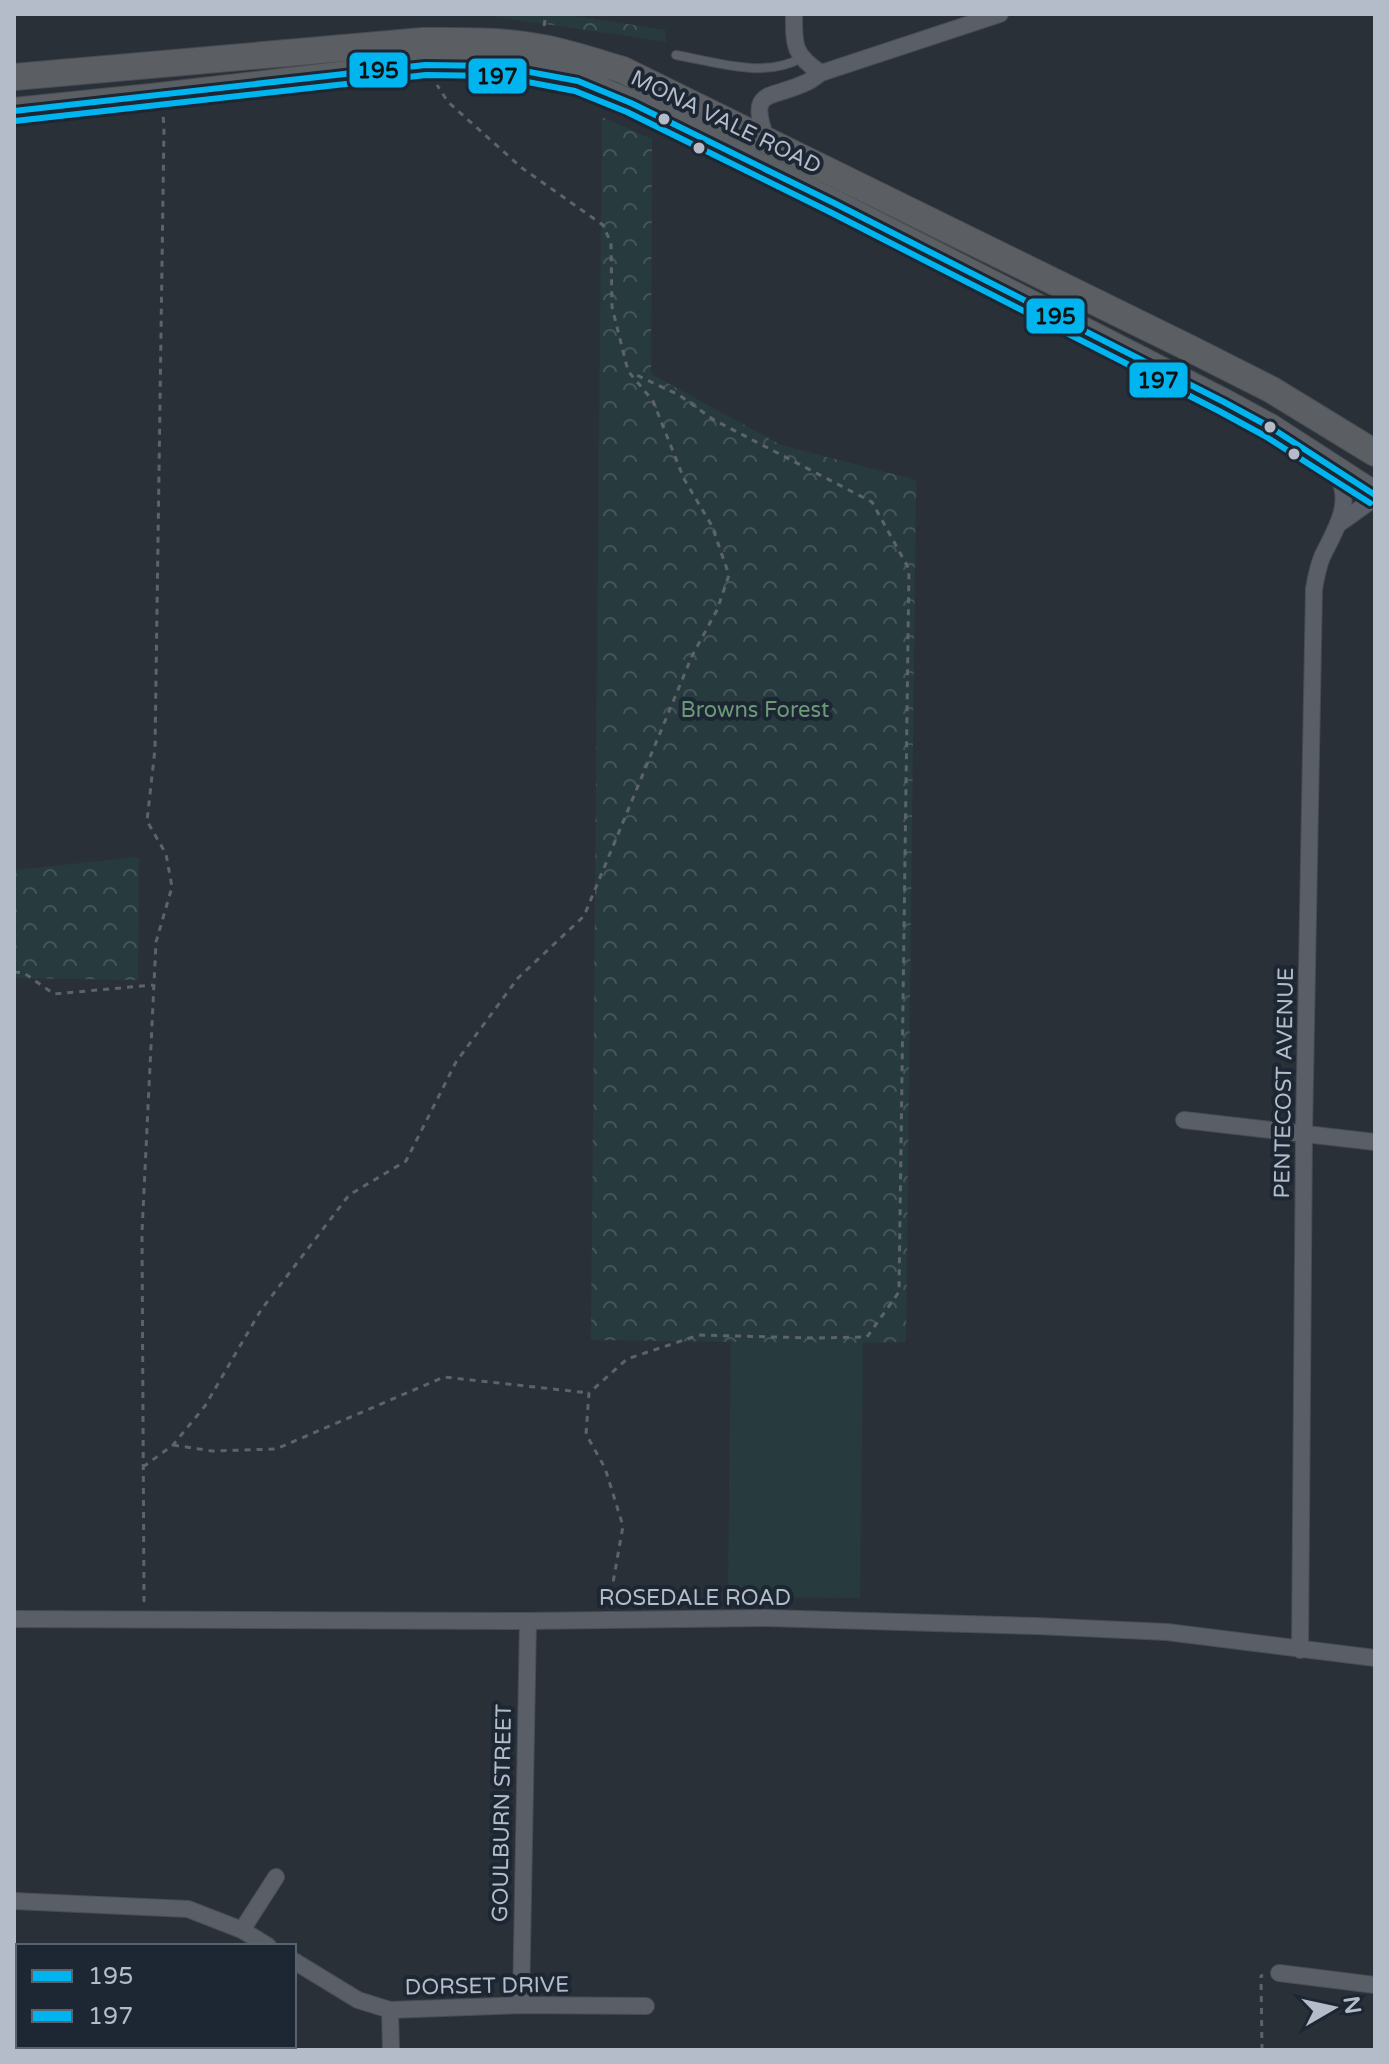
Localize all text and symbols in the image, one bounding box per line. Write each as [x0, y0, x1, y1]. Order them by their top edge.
line badge: 195 [348, 51, 409, 89]
line badge: 197 [467, 57, 528, 95]
text: 195 [357, 58, 399, 84]
text: 197 [476, 64, 518, 90]
street label: MONA VALE ROAD [627, 65, 825, 179]
unlabelled marker [656, 111, 672, 127]
unlabelled marker [691, 140, 707, 156]
line badge: 195 [1025, 297, 1086, 335]
text: 195 [1034, 304, 1076, 330]
line badge: 197 [1128, 361, 1189, 399]
text: 197 [1137, 368, 1179, 394]
unlabelled marker [1262, 419, 1278, 435]
unlabelled marker [1286, 446, 1302, 462]
park label: Browns Forest [681, 697, 829, 723]
street label: PENTECOST AVENUE [1269, 967, 1299, 1199]
street label: ROSEDALE ROAD [599, 1585, 791, 1611]
street label: GOULBURN STREET [487, 1703, 517, 1922]
legend [16, 1944, 296, 2048]
text: 195 [88, 1962, 133, 1991]
north arrow [1293, 1968, 1373, 2048]
street label: DORSET DRIVE [405, 1972, 569, 2000]
text: N [1338, 1994, 1366, 2016]
text: 197 [88, 2002, 133, 2031]

